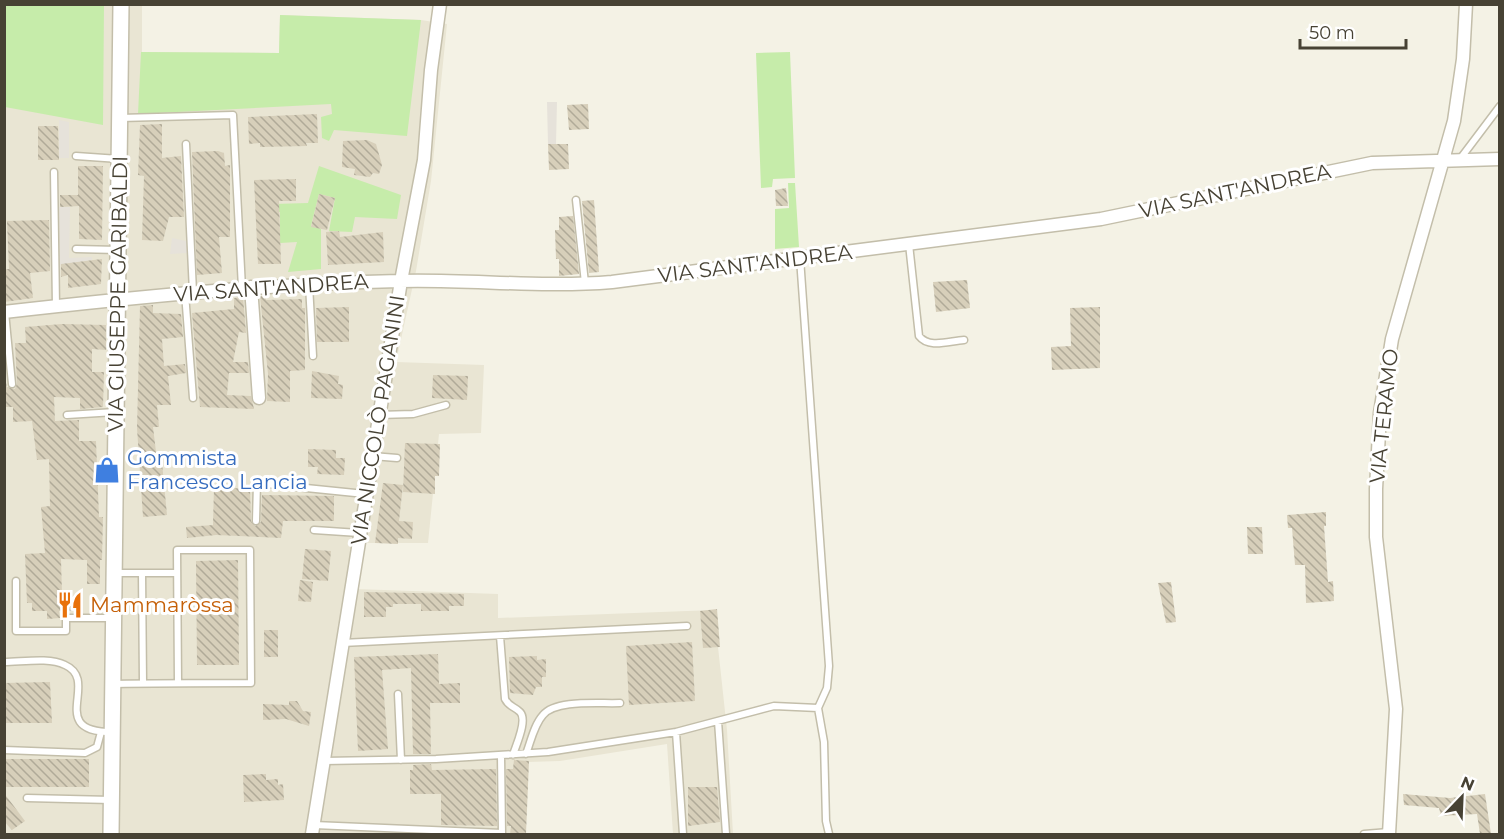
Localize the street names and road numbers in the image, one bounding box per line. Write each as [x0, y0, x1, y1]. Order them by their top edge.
street label: VIA GIUSEPPE GARIBALDI [103, 156, 132, 432]
street label: VIA SANT'ANDREA [1137, 158, 1334, 223]
street label: VIA SANT'ANDREA [656, 239, 854, 288]
street label: VIA SANT'ANDREA [173, 268, 370, 307]
street label: VIA NICCOLÒ PAGANINI [345, 293, 410, 547]
street label: VIA TERAMO [1364, 347, 1403, 485]

